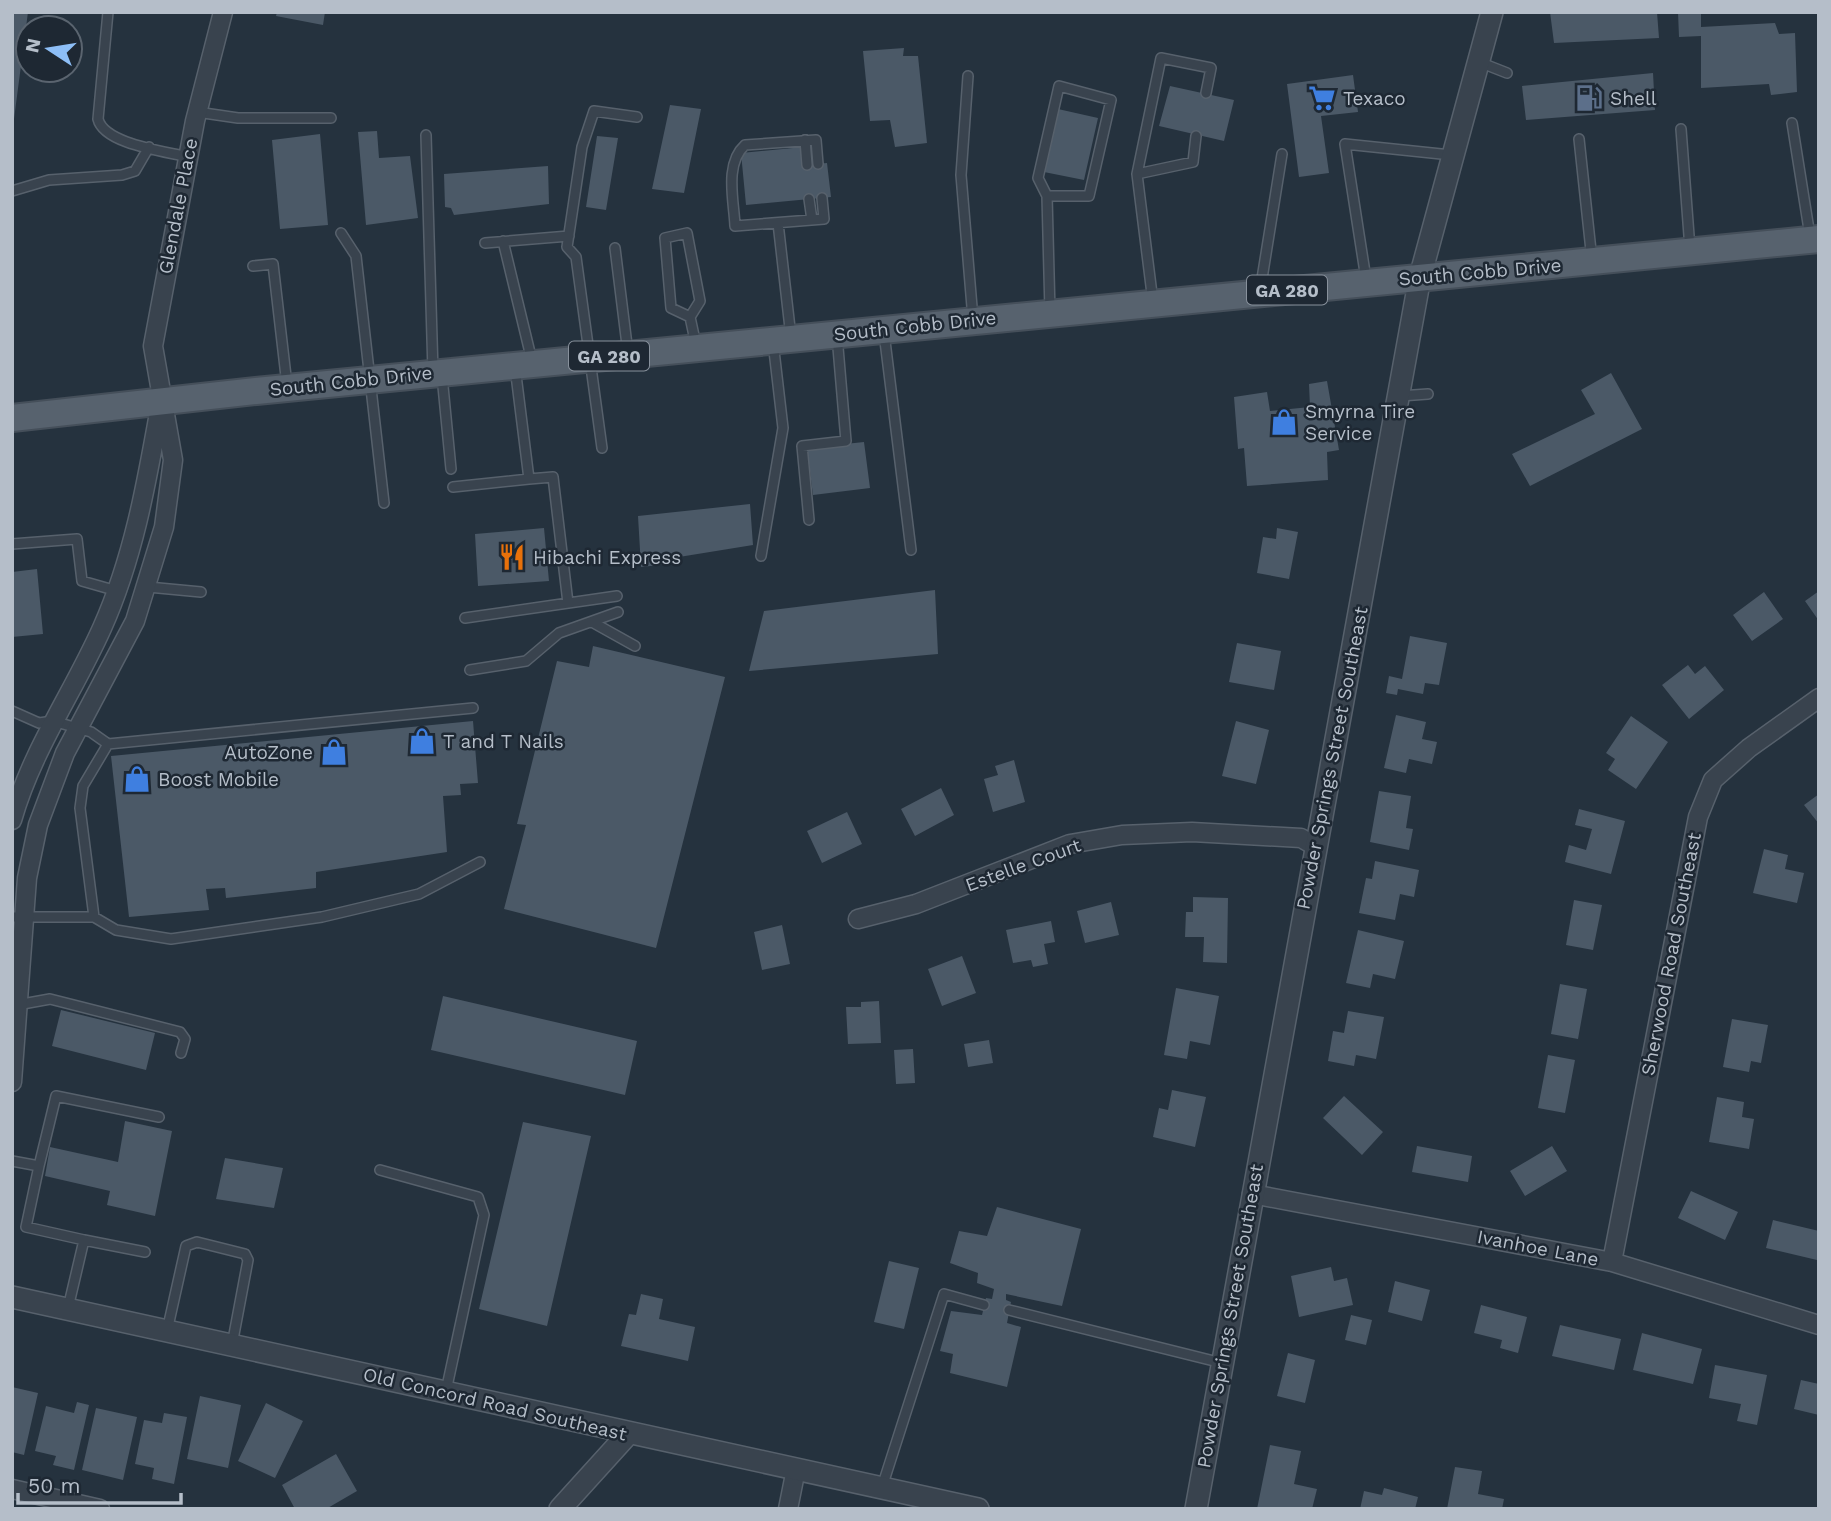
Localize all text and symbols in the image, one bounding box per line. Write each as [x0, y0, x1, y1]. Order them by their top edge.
north arrow [14, 14, 84, 84]
text: N [20, 36, 46, 55]
supermarket icon: Texaco [1307, 83, 1337, 113]
fuel station icon: Shell [1574, 83, 1604, 113]
place label: Texaco [1343, 87, 1406, 110]
place label: Shell [1610, 87, 1657, 110]
street label: Glendale Place [154, 136, 202, 276]
street label: South Cobb Drive [1398, 253, 1562, 291]
road number: GA 280 [1247, 276, 1327, 304]
street label: South Cobb Drive [832, 306, 998, 346]
road number: GA 280 [569, 342, 649, 370]
street label: South Cobb Drive [268, 361, 434, 401]
place label: Smyrna Tire Service [1305, 400, 1415, 445]
shop icon: Smyrna Tire Service [1269, 407, 1299, 437]
restaurant icon: Hibachi Express [497, 542, 527, 572]
place label: Hibachi Express [533, 546, 681, 569]
street label: Powder Springs Street Southeast [1291, 604, 1373, 912]
shop icon: T and T Nails [407, 726, 437, 756]
place label: T and T Nails [443, 730, 564, 753]
shop icon: AutoZone [319, 737, 349, 767]
place label: AutoZone [224, 741, 313, 764]
shop icon: Boost Mobile [122, 764, 152, 794]
place label: Boost Mobile [158, 768, 279, 791]
street label: Sherwood Road Southeast [1636, 831, 1706, 1077]
street label: Estelle Court [962, 833, 1084, 897]
street label: Powder Springs Street Southeast [1192, 1162, 1268, 1470]
street label: Ivanhoe Lane [1475, 1225, 1601, 1271]
street label: Old Concord Road Southeast [361, 1362, 629, 1446]
scale bar [18, 1462, 180, 1506]
text: 50 m [28, 1473, 80, 1498]

